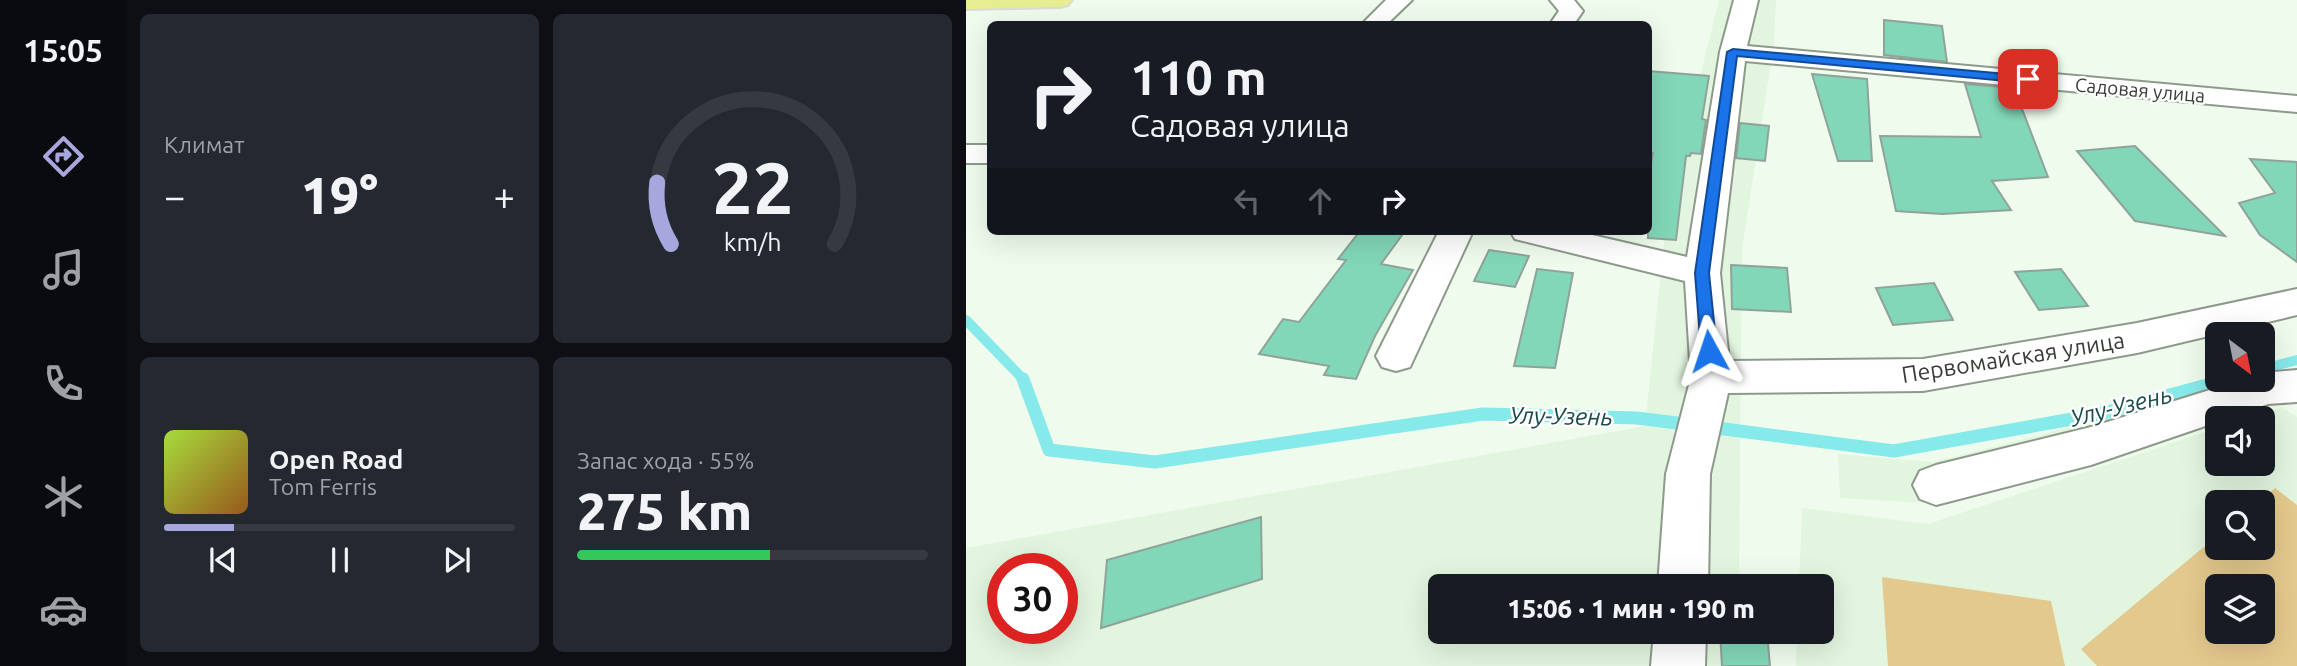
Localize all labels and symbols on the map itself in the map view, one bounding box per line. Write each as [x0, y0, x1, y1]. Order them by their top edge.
pin [1998, 49, 2058, 109]
street label: Садовая улица [2074, 73, 2206, 107]
position arrow [1672, 314, 1746, 388]
north arrow [2205, 322, 2275, 392]
street label: Первомайская улица [1900, 327, 2126, 387]
water label: Улу-Узень [2066, 380, 2175, 432]
water label: Улу-Узень [1508, 402, 1613, 430]
speed limit sign: 30 [987, 553, 1078, 644]

